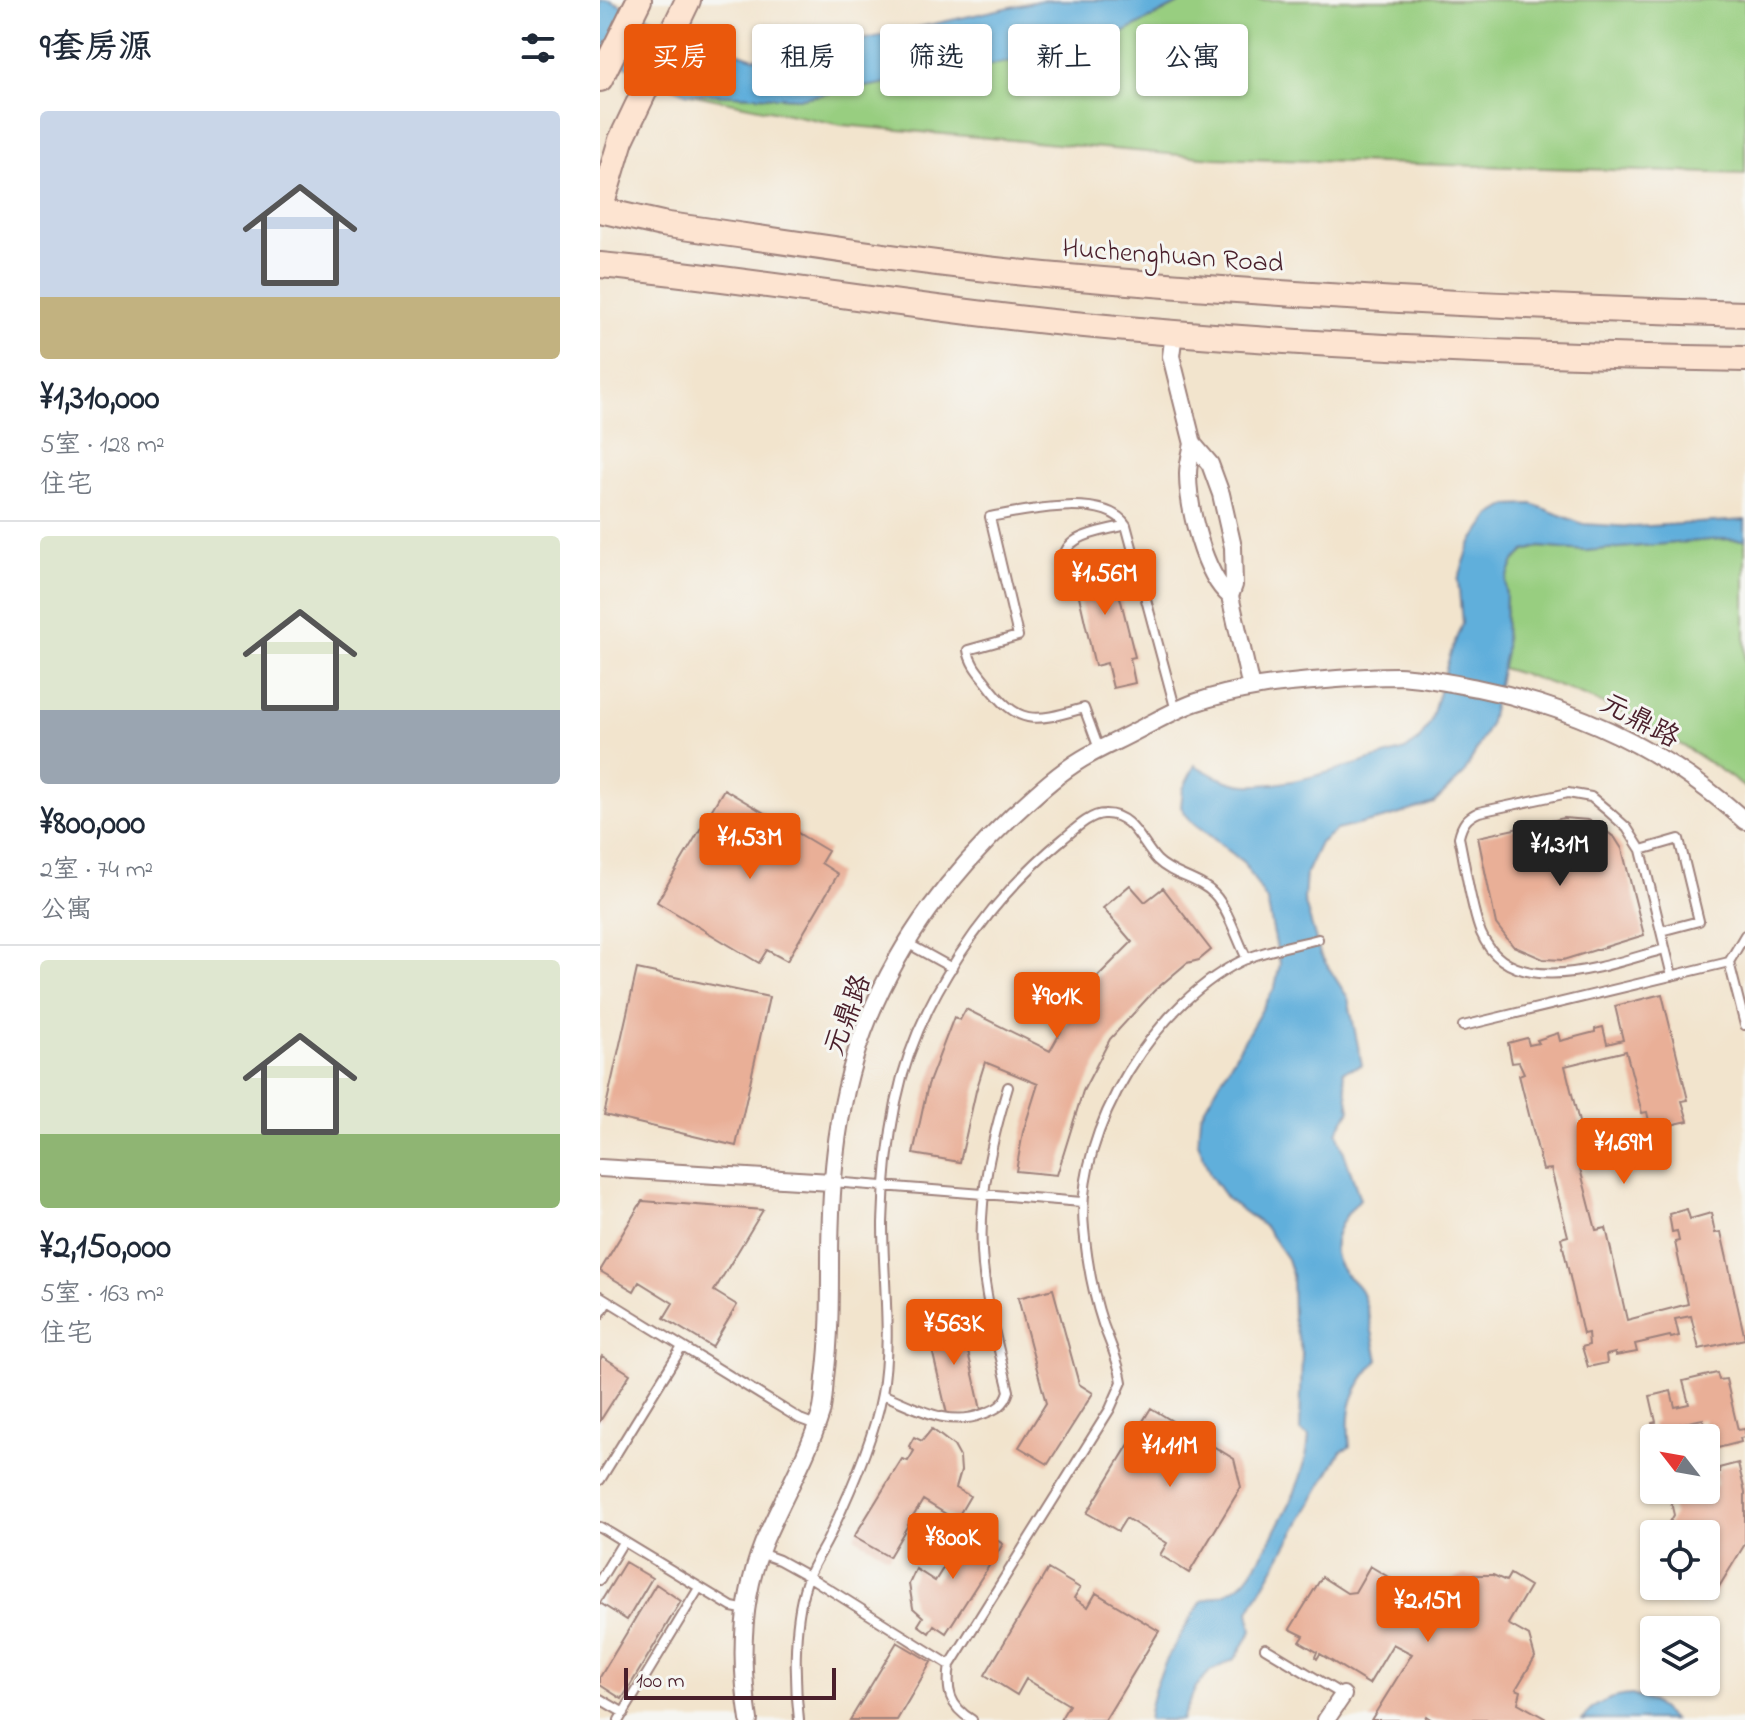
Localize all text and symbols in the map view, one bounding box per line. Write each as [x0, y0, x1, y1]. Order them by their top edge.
text: 9套房源 [40, 24, 152, 74]
chip: 买房 [624, 24, 736, 96]
chip: 租房 [752, 24, 864, 96]
chip: 筛选 [880, 24, 992, 96]
chip: 新上 [1008, 24, 1120, 96]
chip: 公寓 [1136, 24, 1248, 96]
icon: filters [516, 26, 560, 70]
icon: home [228, 163, 372, 307]
street label: Huchenghuan Road [1061, 229, 1285, 286]
text: ¥1,310,000 [40, 375, 159, 425]
text: 5室 · 128 m² [40, 427, 165, 465]
text: 住宅 [40, 467, 92, 505]
pin: ¥1.56M [1040, 549, 1170, 617]
text: ¥1.56M [1072, 556, 1138, 594]
icon: home [228, 588, 372, 732]
street label: 元鼎路 [1593, 684, 1686, 760]
text: ¥800,000 [40, 800, 145, 850]
pin: ¥1.53M [685, 813, 815, 881]
text: ¥1.53M [717, 820, 783, 858]
pin: ¥1.31M [1495, 820, 1625, 888]
text: ¥1.31M [1531, 827, 1589, 865]
text: 2室 · 74 m² [40, 852, 153, 890]
text: 公寓 [40, 892, 92, 930]
street label: 元鼎路 [815, 969, 883, 1062]
pin: ¥901K [1001, 972, 1113, 1040]
text: ¥901K [1032, 979, 1082, 1017]
icon: home [228, 1012, 372, 1156]
pin: ¥1.69M [1559, 1118, 1689, 1186]
text: ¥1.69M [1595, 1125, 1653, 1163]
text: ¥2,150,000 [40, 1224, 171, 1274]
text: 5室 · 163 m² [40, 1276, 164, 1314]
pin: ¥563K [898, 1299, 1010, 1367]
text: ¥563K [924, 1306, 984, 1344]
text: 住宅 [40, 1316, 92, 1354]
pin: ¥1.11M [1105, 1421, 1235, 1489]
north arrow [1640, 1424, 1720, 1504]
map controls [1640, 1424, 1720, 1696]
text: ¥1.11M [1142, 1428, 1198, 1466]
pin: ¥800K [897, 1513, 1009, 1581]
text: ¥800K [926, 1520, 980, 1558]
button: locate [1640, 1520, 1720, 1600]
pin: ¥2.15M [1363, 1576, 1493, 1644]
text: ¥2.15M [1394, 1583, 1462, 1621]
button: layers [1640, 1616, 1720, 1696]
scale bar [624, 1664, 836, 1700]
text: 100 m [636, 1666, 685, 1698]

